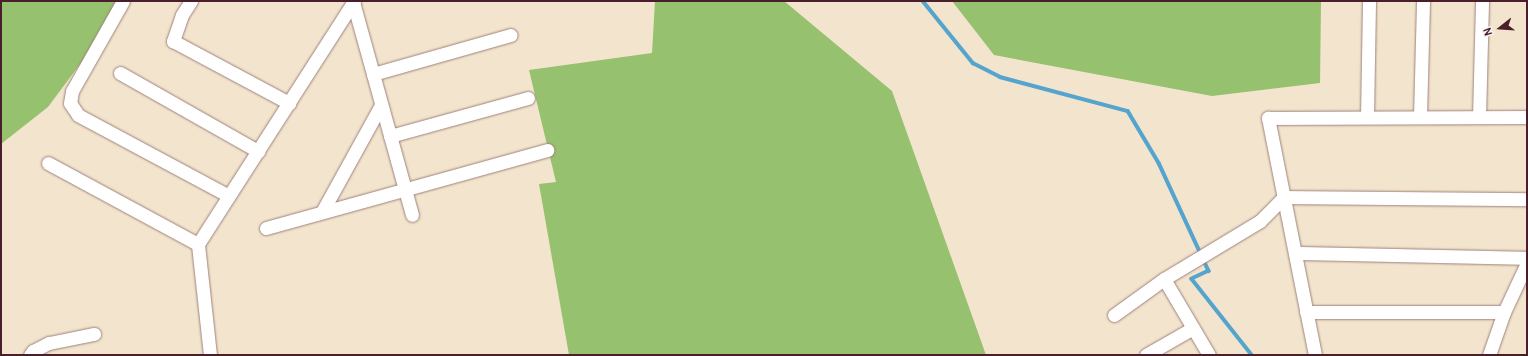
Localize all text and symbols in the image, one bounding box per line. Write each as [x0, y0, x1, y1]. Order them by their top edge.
north arrow [1480, 8, 1520, 48]
text: N [1481, 26, 1495, 37]

